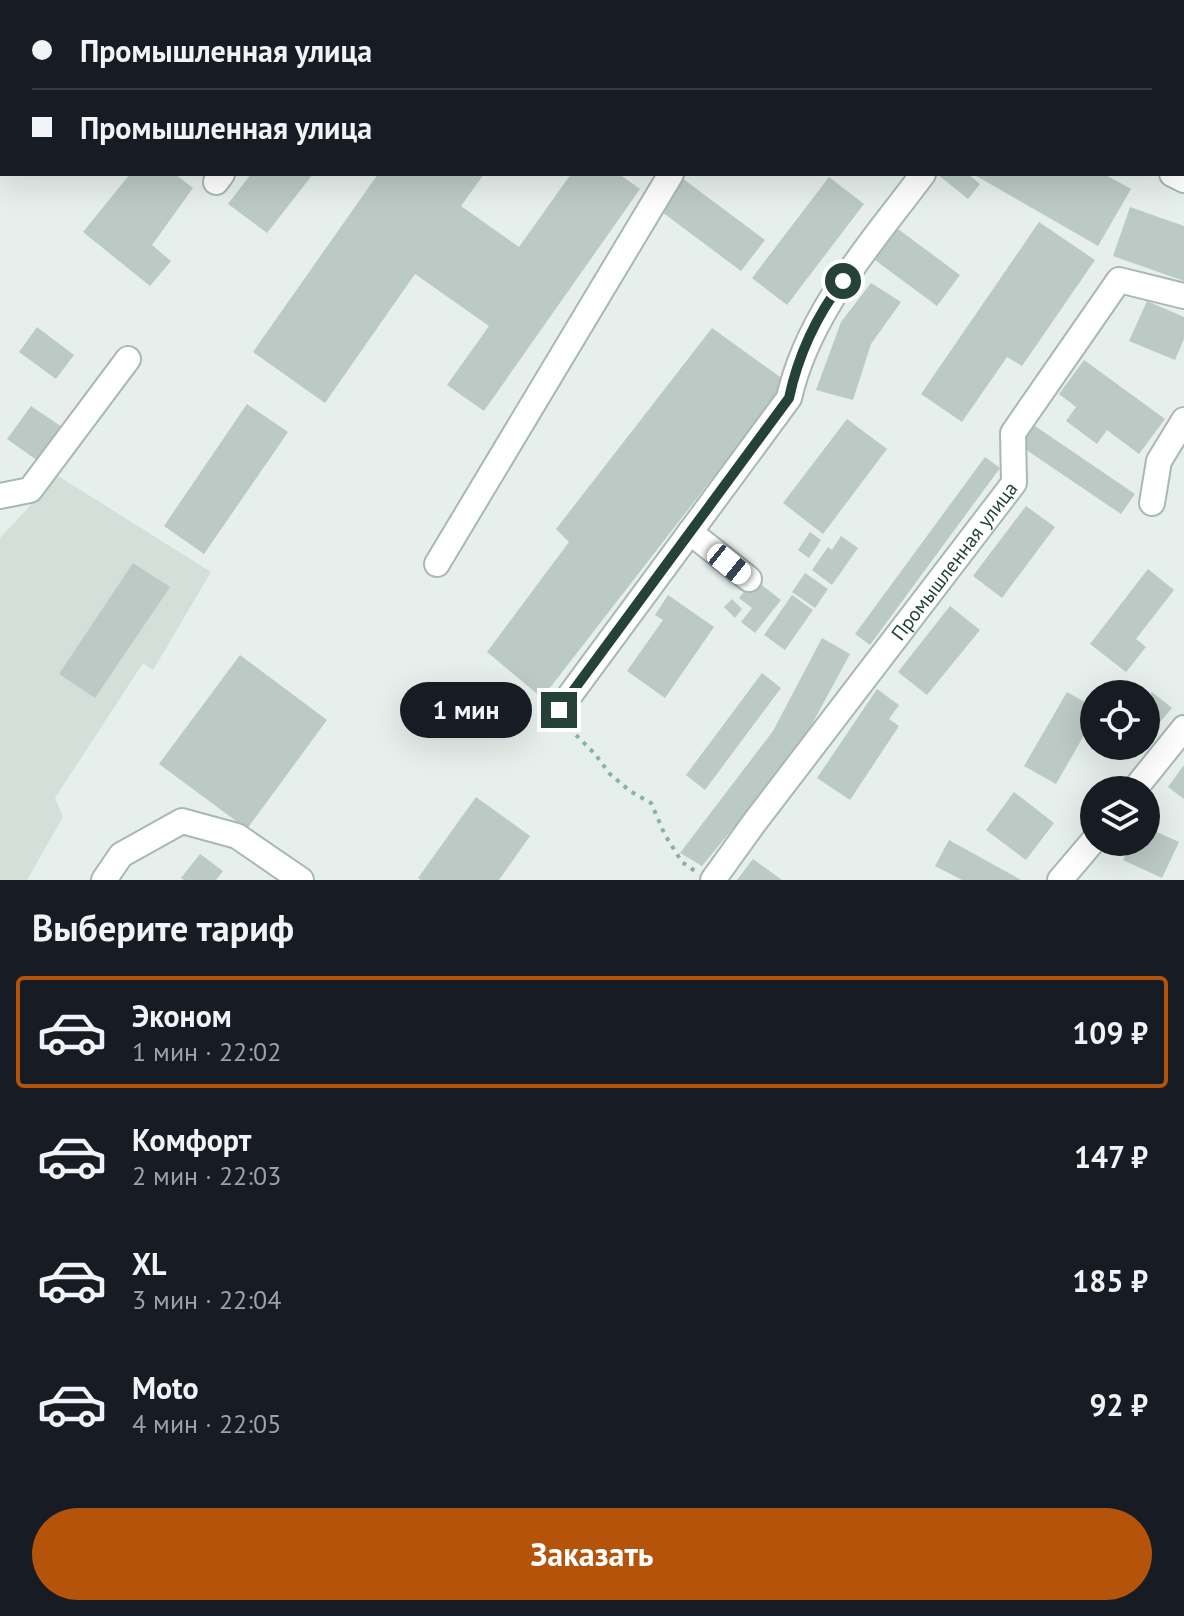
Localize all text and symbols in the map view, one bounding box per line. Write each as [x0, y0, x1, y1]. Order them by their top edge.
text: Промышленная улица [80, 31, 372, 70]
text: Промышленная улица [80, 108, 372, 147]
route start [825, 263, 861, 299]
street label: Промышленная улица [885, 476, 1023, 646]
car [703, 540, 755, 588]
map controls [1080, 680, 1160, 856]
button: locate [1080, 680, 1160, 760]
callout: 1 мин [399, 682, 531, 738]
route end [541, 692, 577, 728]
text: 1 мин [433, 693, 499, 726]
button: layers [1080, 776, 1160, 856]
text: Выберите тариф [32, 904, 294, 951]
icon: car [36, 996, 108, 1068]
text: Эконом [132, 996, 232, 1035]
text: 109 ₽ [1072, 1013, 1148, 1052]
text: 1 мин · 22:02 [132, 1035, 281, 1068]
icon: car [36, 1120, 108, 1192]
text: Комфорт [132, 1120, 251, 1159]
text: 147 ₽ [1074, 1137, 1148, 1176]
text: 2 мин · 22:03 [132, 1159, 281, 1192]
icon: car [36, 1244, 108, 1316]
text: XL [132, 1244, 166, 1283]
text: 185 ₽ [1072, 1261, 1148, 1300]
text: 3 мин · 22:04 [132, 1283, 281, 1316]
icon: car [36, 1368, 108, 1440]
text: Moto [132, 1368, 199, 1407]
text: 92 ₽ [1089, 1385, 1148, 1424]
text: 4 мин · 22:05 [132, 1407, 281, 1440]
button: Заказать [32, 1508, 1152, 1600]

